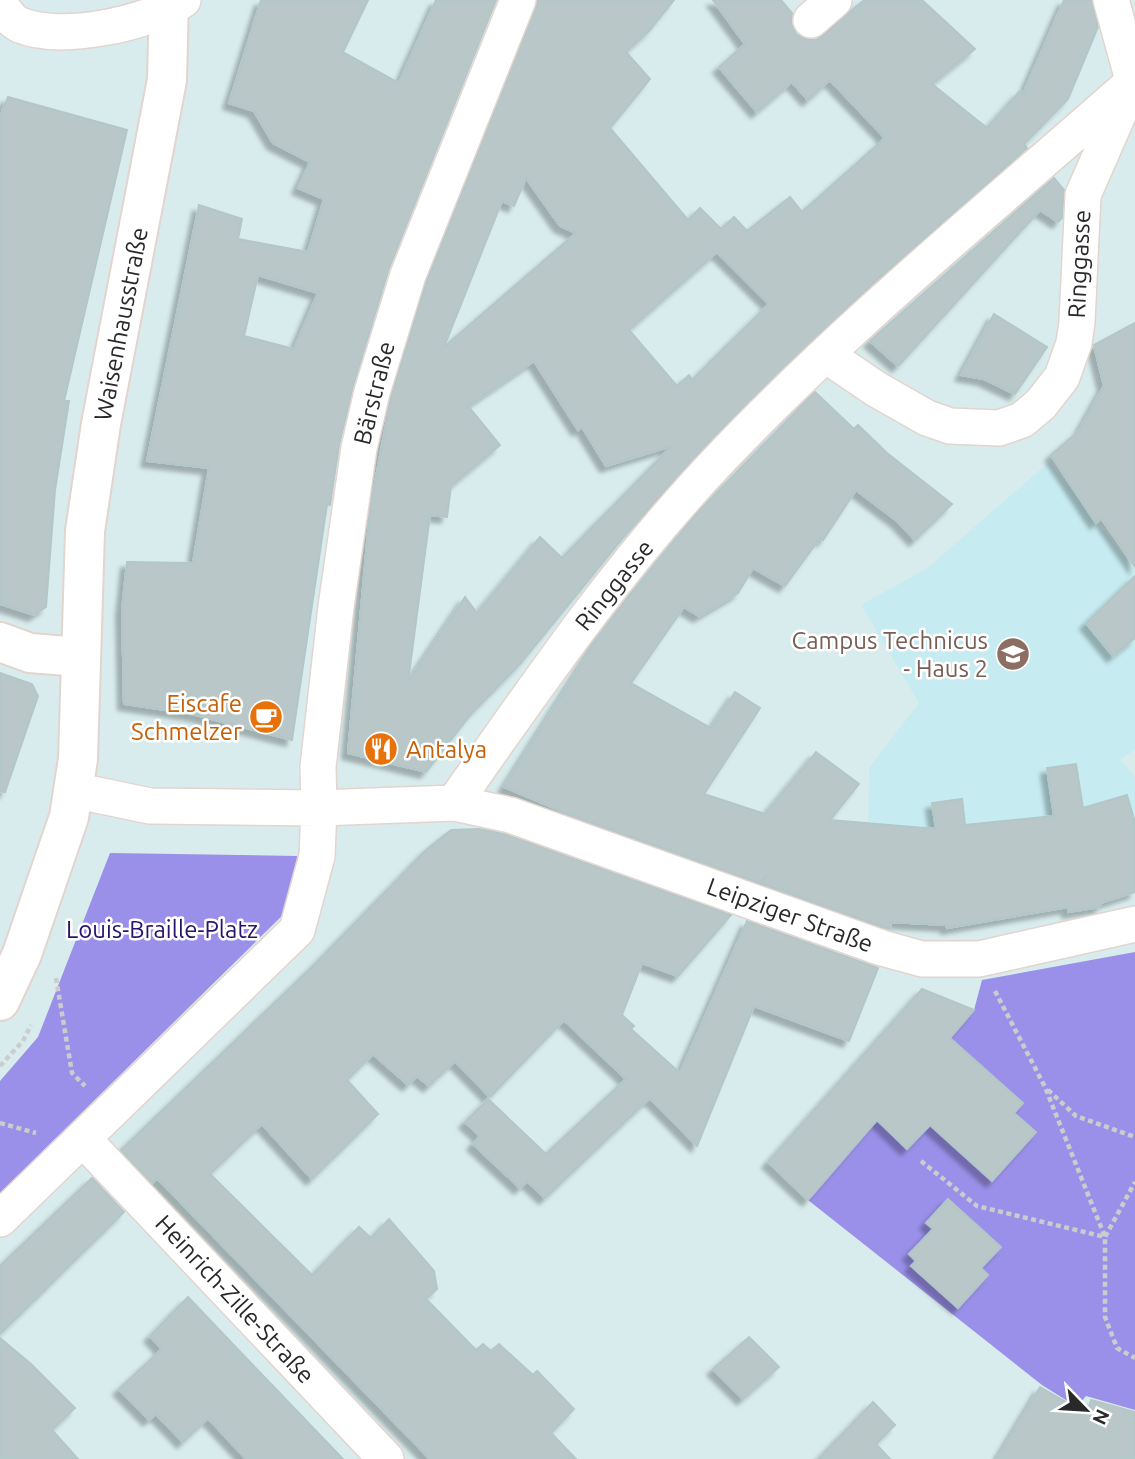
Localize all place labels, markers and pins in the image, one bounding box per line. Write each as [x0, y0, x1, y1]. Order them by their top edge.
place label: Campus Technicus - Haus 2 [791, 627, 988, 682]
school or university icon: Campus Technicus - Haus 2 [994, 635, 1032, 673]
place label: Eiscafe Schmelzer [131, 690, 242, 745]
cafe icon: Eiscafe Schmelzer [247, 698, 285, 736]
restaurant icon: Antalya [362, 730, 400, 768]
place label: Antalya [406, 736, 487, 763]

